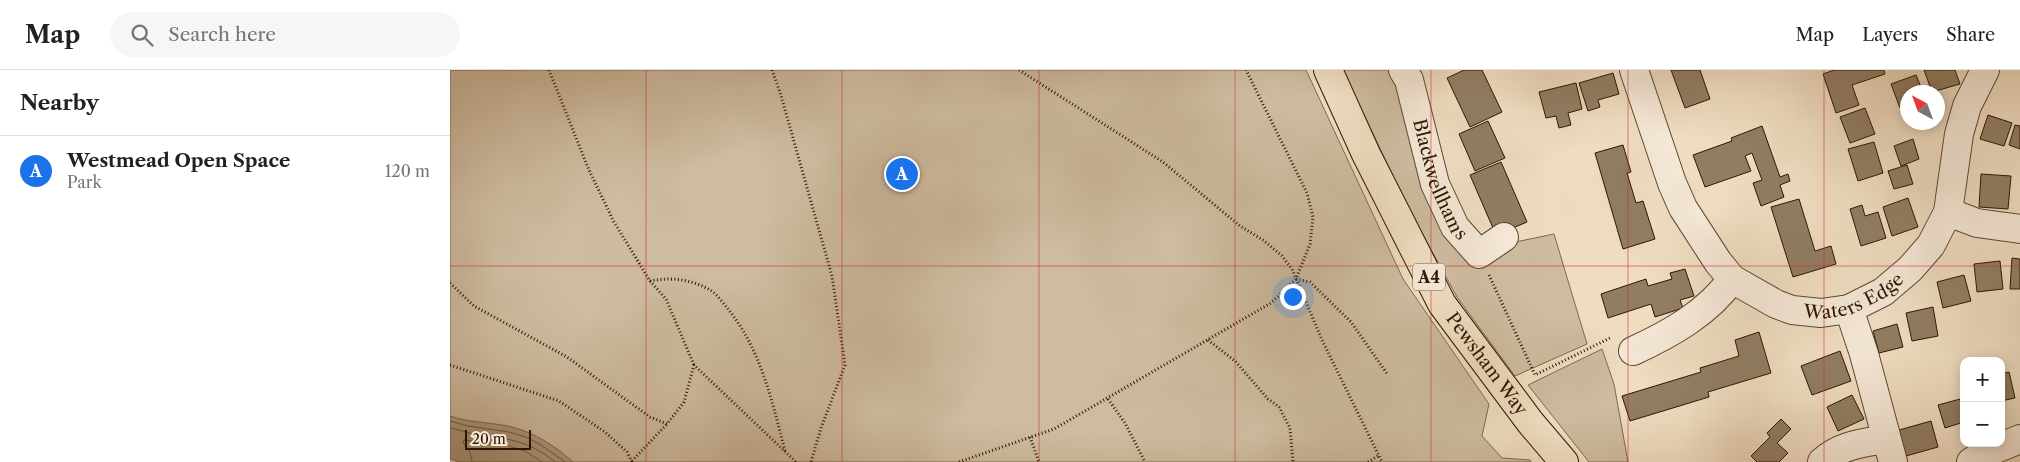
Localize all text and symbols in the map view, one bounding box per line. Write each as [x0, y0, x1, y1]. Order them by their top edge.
search box [110, 12, 460, 57]
text: Map [25, 20, 80, 49]
icon: search [128, 21, 156, 49]
text: Search here [168, 23, 276, 46]
text: Map [1796, 24, 1834, 46]
text: Layers [1862, 24, 1918, 46]
text: Share [1946, 24, 1995, 46]
north arrow [1900, 85, 1945, 130]
text: Nearby [20, 90, 99, 115]
street label: Blackwellhams [1408, 117, 1472, 244]
text: Westmead Open Space [67, 149, 290, 172]
pin: A [886, 155, 918, 193]
text: A [30, 161, 42, 181]
text: 120 m [385, 161, 430, 181]
text: Park [67, 172, 102, 192]
road number: A4 [1413, 263, 1445, 290]
street label: Waters Edge [1802, 268, 1908, 324]
your location [1280, 284, 1306, 310]
street label: Pewsham Way [1441, 308, 1533, 420]
map controls [1960, 357, 2005, 447]
button: + [1960, 357, 2005, 402]
button: − [1960, 402, 2005, 447]
scale bar [465, 427, 531, 450]
text: 20 m [472, 430, 506, 448]

